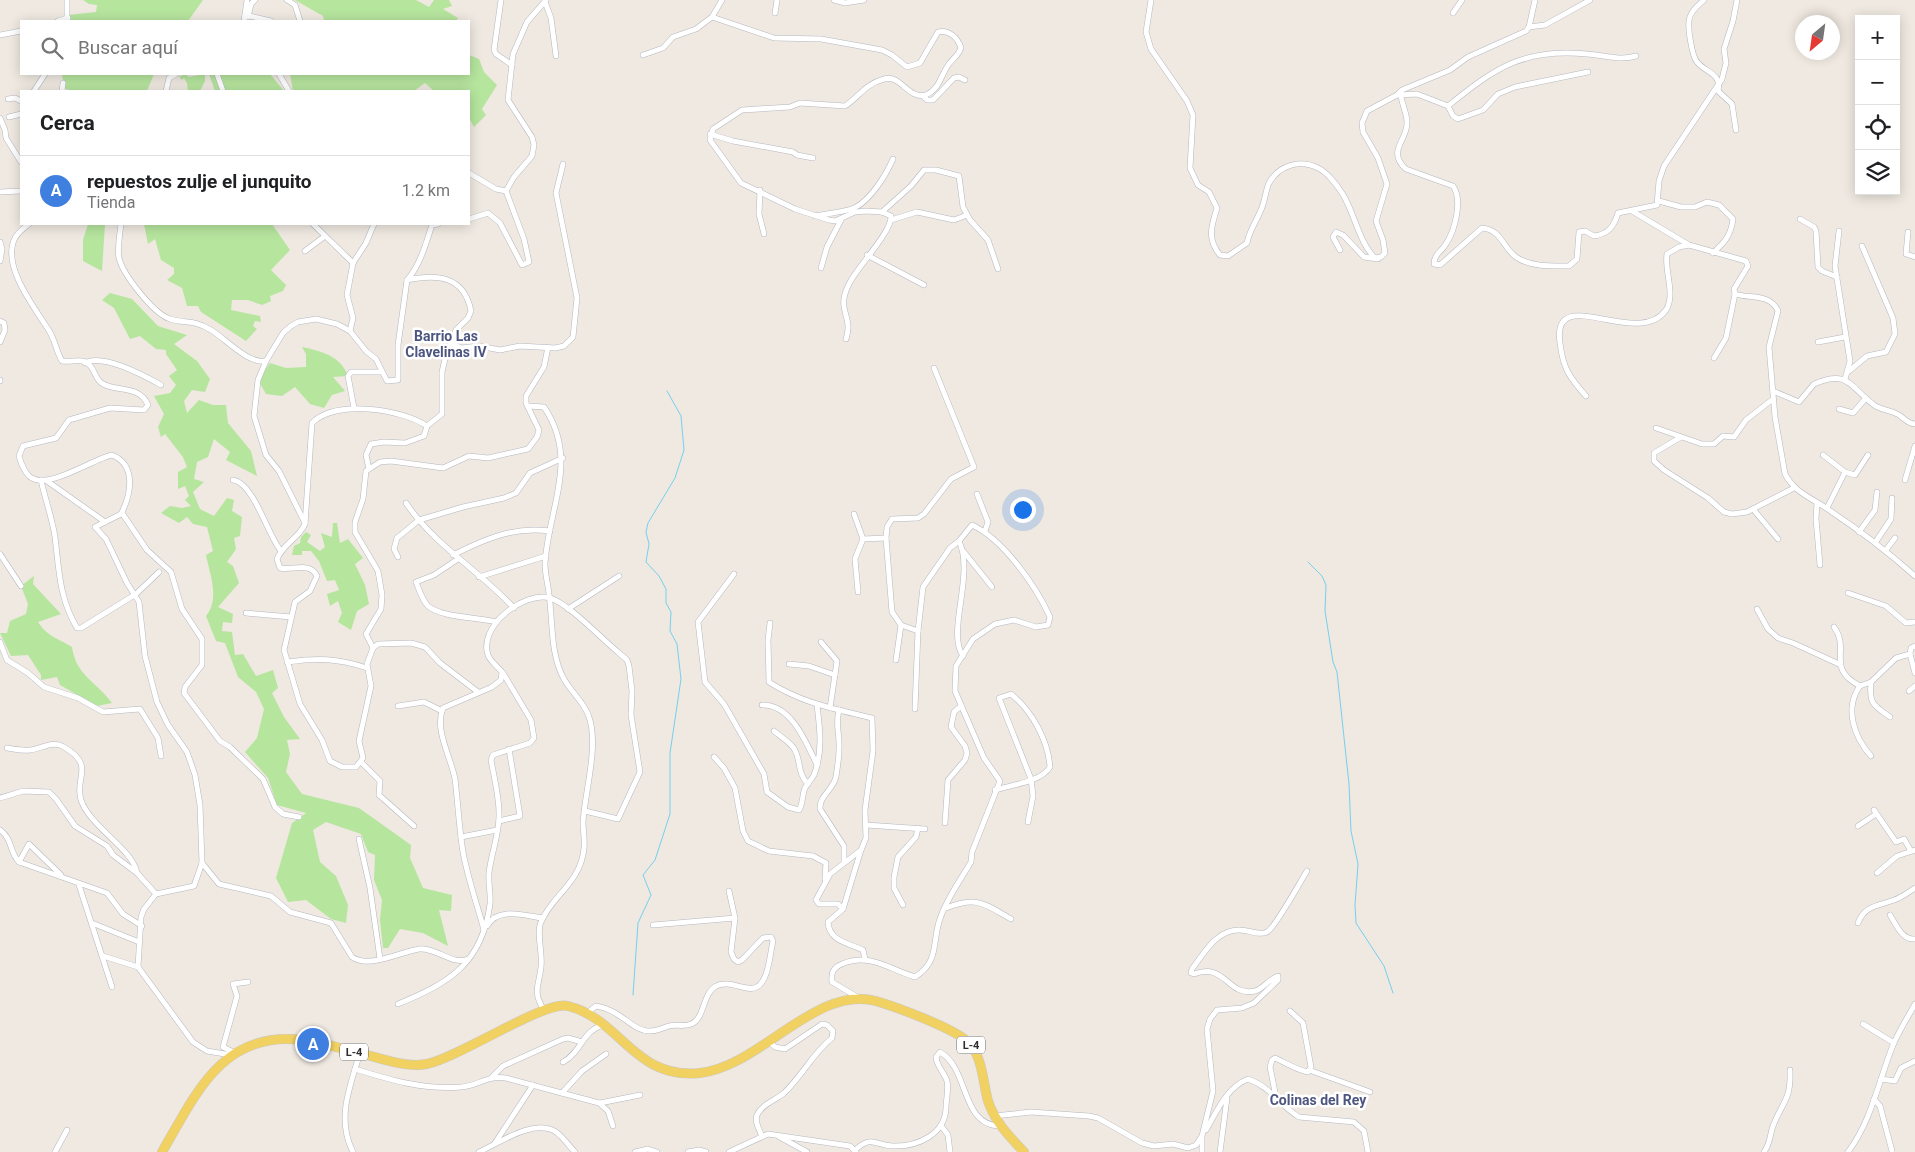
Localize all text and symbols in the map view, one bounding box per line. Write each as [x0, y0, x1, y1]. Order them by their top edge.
north arrow [1795, 15, 1840, 60]
map controls [1855, 15, 1900, 195]
button: + [1855, 15, 1900, 60]
search box [20, 20, 470, 75]
icon: search [38, 34, 66, 62]
text: Buscar aquí [78, 36, 178, 59]
button: − [1855, 60, 1900, 105]
button: locate [1855, 105, 1900, 150]
text: Cerca [40, 111, 95, 135]
button: layers [1855, 150, 1900, 195]
text: repuestos zulje el junquito [87, 170, 312, 193]
text: A [51, 181, 61, 200]
text: 1.2 km [402, 181, 450, 200]
text: Tienda [87, 193, 135, 212]
district label: Barrio Las Clavelinas IV [405, 328, 488, 360]
your location [1010, 497, 1036, 523]
pin: A [297, 1025, 329, 1063]
road number: L-4 [957, 1036, 985, 1054]
road number: L-4 [340, 1044, 368, 1060]
district label: Colinas del Rey [1270, 1092, 1367, 1108]

